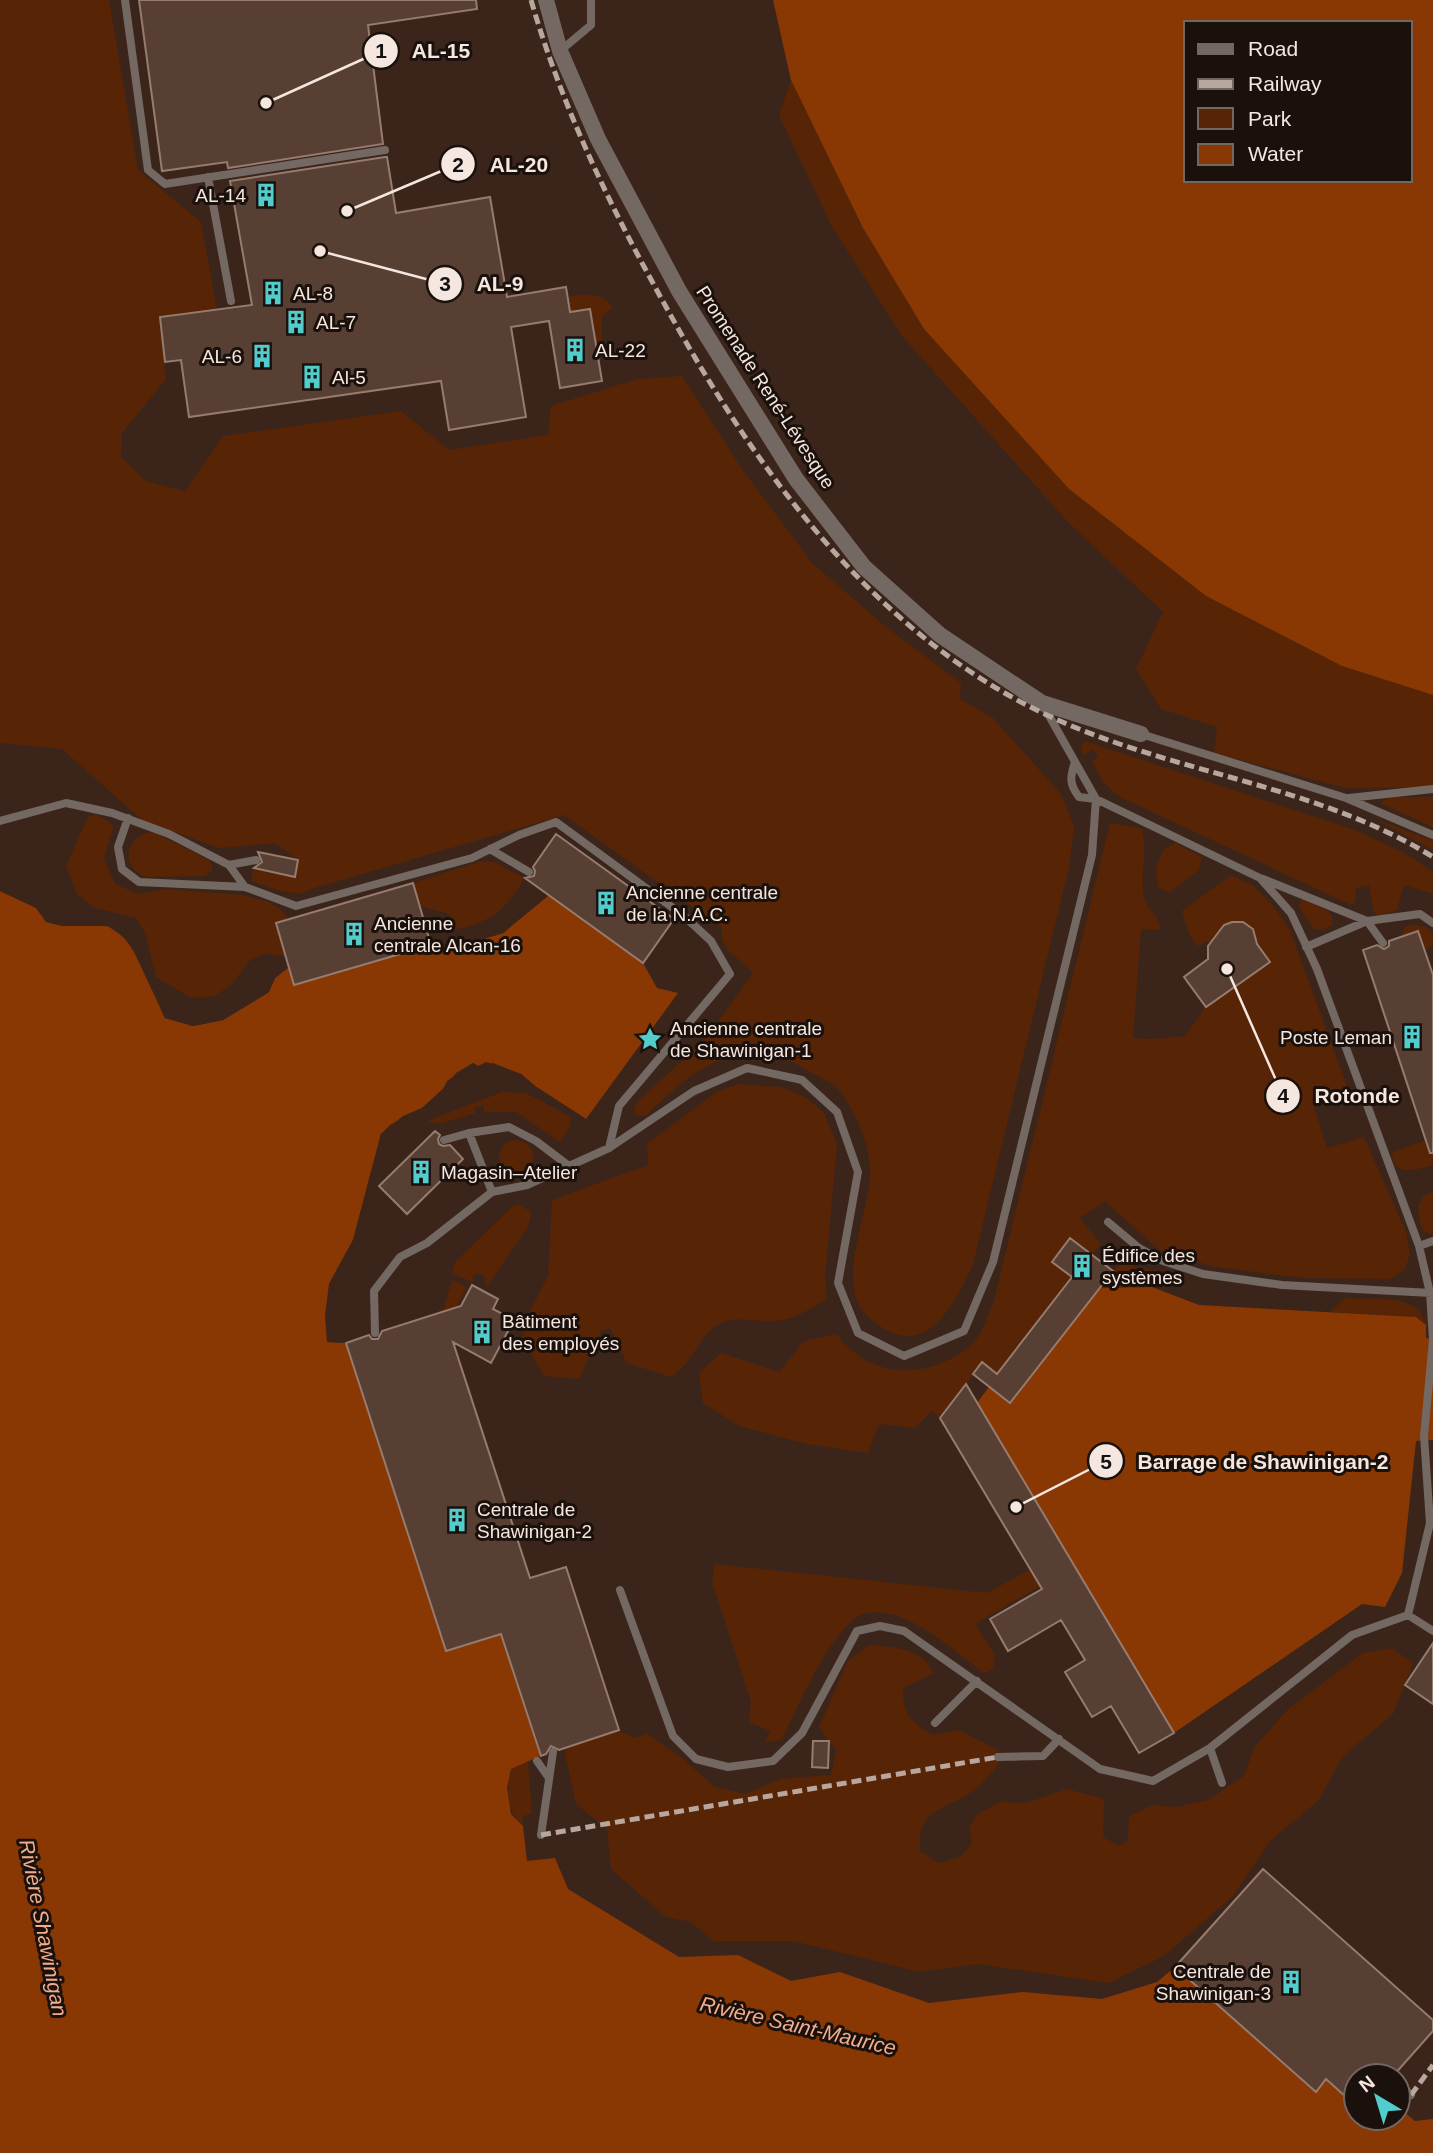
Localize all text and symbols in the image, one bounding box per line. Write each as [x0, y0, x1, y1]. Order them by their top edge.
legend [1184, 21, 1412, 182]
callout: AL-15 [363, 30, 485, 72]
text: Road [1248, 37, 1298, 60]
text: 1 [375, 39, 387, 62]
text: AL-15 [412, 39, 470, 62]
text: Railway [1248, 72, 1322, 95]
text: Park [1248, 107, 1292, 130]
text: Water [1248, 142, 1303, 165]
callout: AL-20 [441, 143, 562, 185]
text: 2 [452, 153, 464, 176]
text: AL-20 [490, 153, 548, 176]
building icon: AL-14 [252, 181, 280, 209]
place label: AL-14 [195, 185, 246, 206]
callout: AL-9 [428, 263, 538, 305]
text: 3 [439, 272, 451, 295]
text: AL-9 [477, 272, 523, 295]
building icon: AL-8 [259, 279, 287, 307]
street label: Promenade René-Lévesque [692, 282, 839, 493]
place label: AL-8 [293, 283, 333, 304]
building icon: AL-7 [282, 308, 310, 336]
place label: AL-7 [316, 312, 356, 333]
building icon: AL-22 [561, 336, 589, 364]
place label: AL-22 [595, 340, 646, 361]
building icon: AL-6 [248, 342, 276, 370]
place label: AL-6 [202, 346, 242, 367]
building icon: Al-5 [298, 363, 326, 391]
place label: Al-5 [332, 367, 366, 388]
place label: Ancienne centrale de la N.A.C. [626, 882, 778, 925]
building icon: Ancienne centrale de la N.A.C. [592, 889, 620, 917]
place label: Ancienne centrale Alcan-16 [374, 913, 521, 956]
building icon: Ancienne centrale Alcan-16 [340, 920, 368, 948]
place label: Ancienne centrale de Shawinigan-1 [670, 1018, 822, 1061]
building icon: Poste Leman [1398, 1023, 1426, 1051]
place icon: Ancienne centrale de Shawinigan-1 [636, 1025, 664, 1053]
place label: Poste Leman [1280, 1027, 1392, 1048]
callout: Rotonde [1266, 1075, 1414, 1117]
text: 4 [1277, 1084, 1289, 1107]
text: Rotonde [1314, 1084, 1400, 1107]
building icon: Magasin–Atelier [407, 1158, 435, 1186]
place label: Magasin–Atelier [441, 1162, 578, 1183]
place label: Édifice des systèmes [1102, 1245, 1195, 1288]
building icon: Édifice des systèmes [1068, 1252, 1096, 1280]
place label: Bâtiment des employés [502, 1311, 619, 1354]
building icon: Bâtiment des employés [468, 1318, 496, 1346]
callout: Barrage de Shawinigan-2 [1089, 1440, 1403, 1482]
text: 5 [1100, 1450, 1112, 1473]
text: Barrage de Shawinigan-2 [1138, 1450, 1388, 1473]
place label: Centrale de Shawinigan-2 [477, 1499, 592, 1542]
building icon: Centrale de Shawinigan-2 [443, 1506, 471, 1534]
water label: Rivière Shawinigan [15, 1837, 72, 2018]
place label: Centrale de Shawinigan-3 [1156, 1961, 1271, 2004]
building icon: Centrale de Shawinigan-3 [1277, 1968, 1305, 1996]
water label: Rivière Saint-Maurice [698, 1992, 898, 2059]
north arrow [1342, 2062, 1412, 2132]
text: N [1355, 2071, 1379, 2096]

